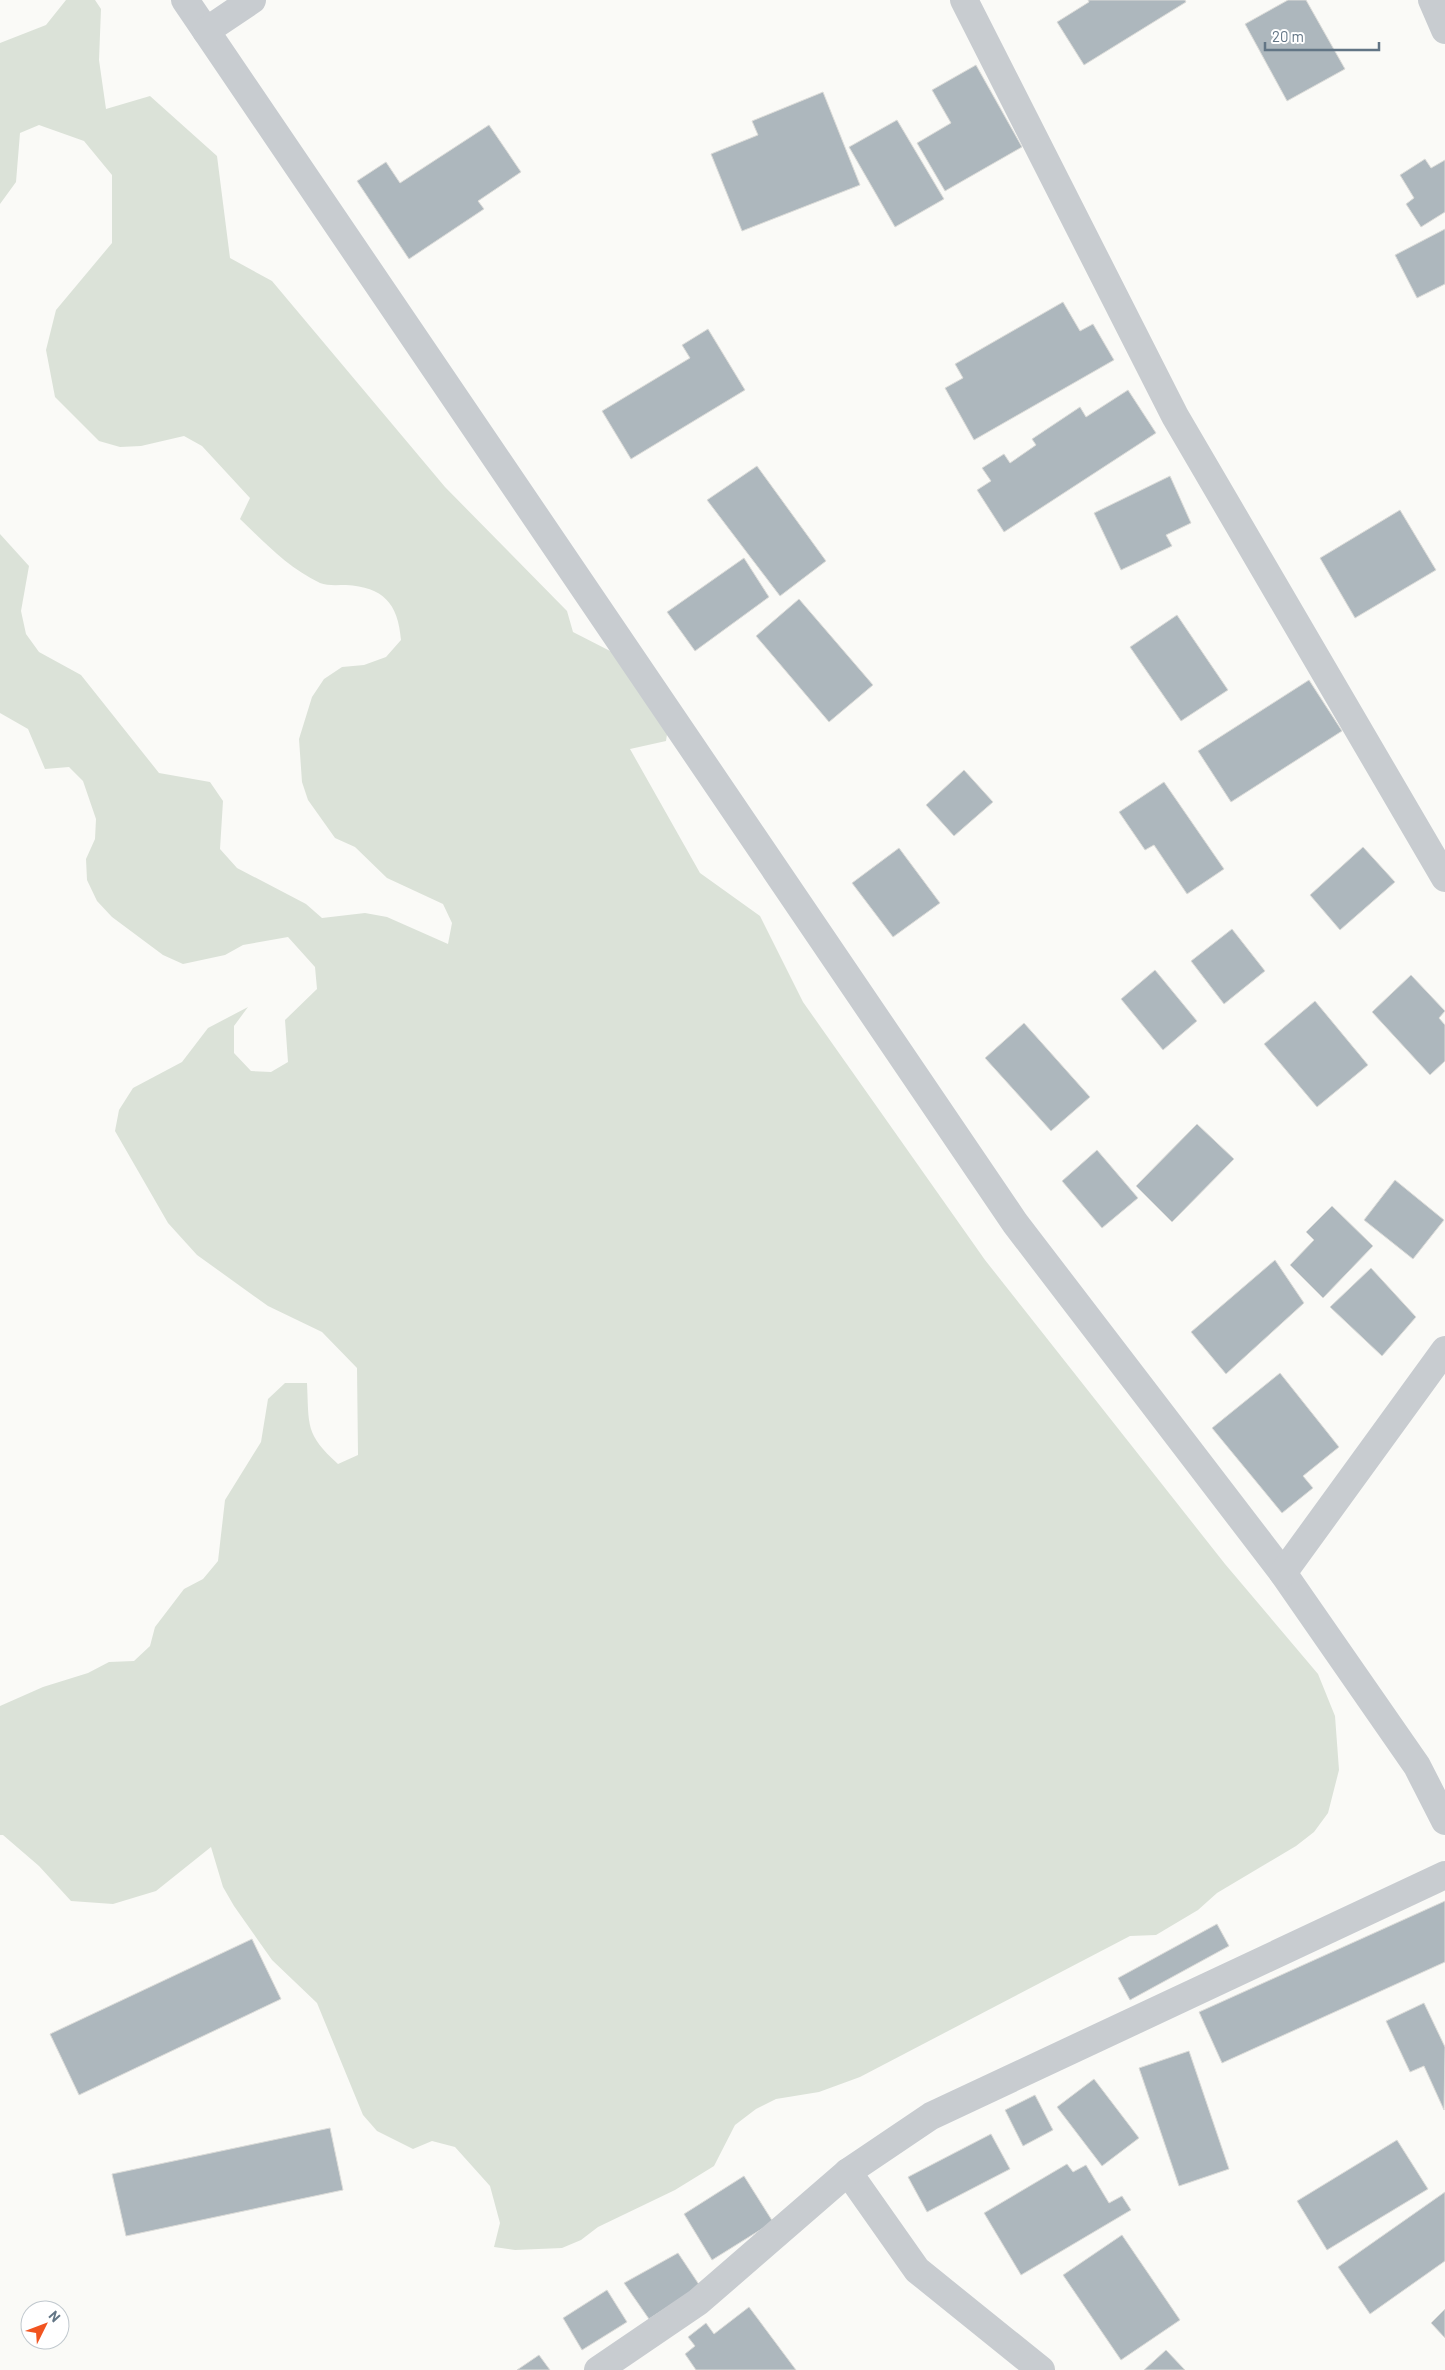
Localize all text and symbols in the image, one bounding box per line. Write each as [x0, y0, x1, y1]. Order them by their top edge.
scale bar [1265, 20, 1379, 52]
text: 20 m [1272, 27, 1304, 45]
north arrow [20, 2300, 70, 2350]
text: N [46, 2307, 64, 2325]

